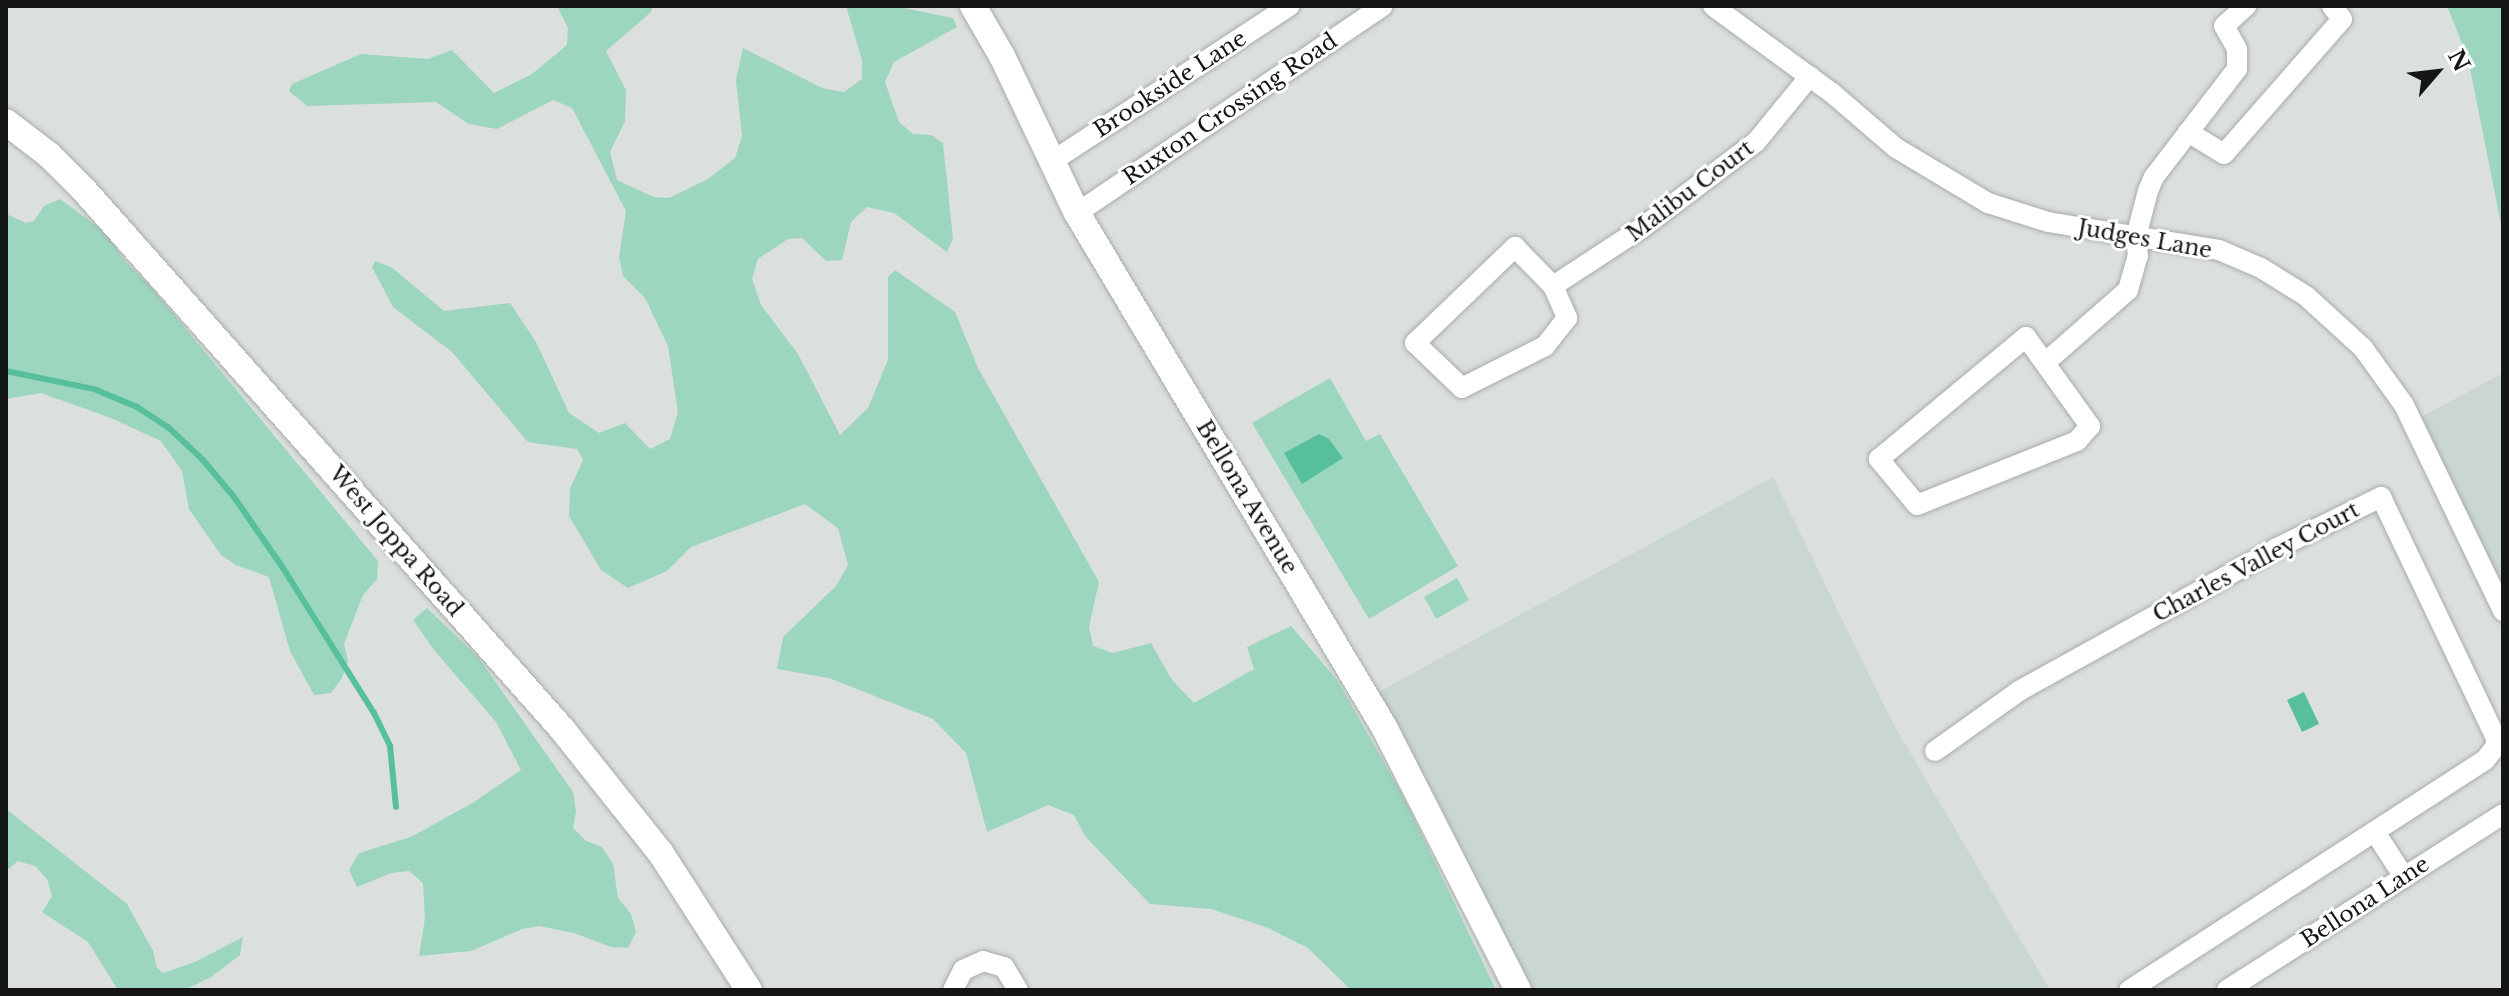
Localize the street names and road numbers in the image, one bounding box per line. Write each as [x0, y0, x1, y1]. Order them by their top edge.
street label: Brookside Lane [1089, 25, 1251, 143]
street label: Ruxton Crossing Road [1118, 27, 1342, 191]
street label: Malibu Court [1621, 135, 1759, 247]
street label: Judges Lane [2076, 214, 2214, 264]
street label: Bellona Avenue [1190, 415, 1304, 579]
street label: West Joppa Road [323, 460, 469, 622]
street label: Charles Valley Court [2148, 496, 2364, 628]
street label: Bellona Lane [2296, 851, 2434, 953]

